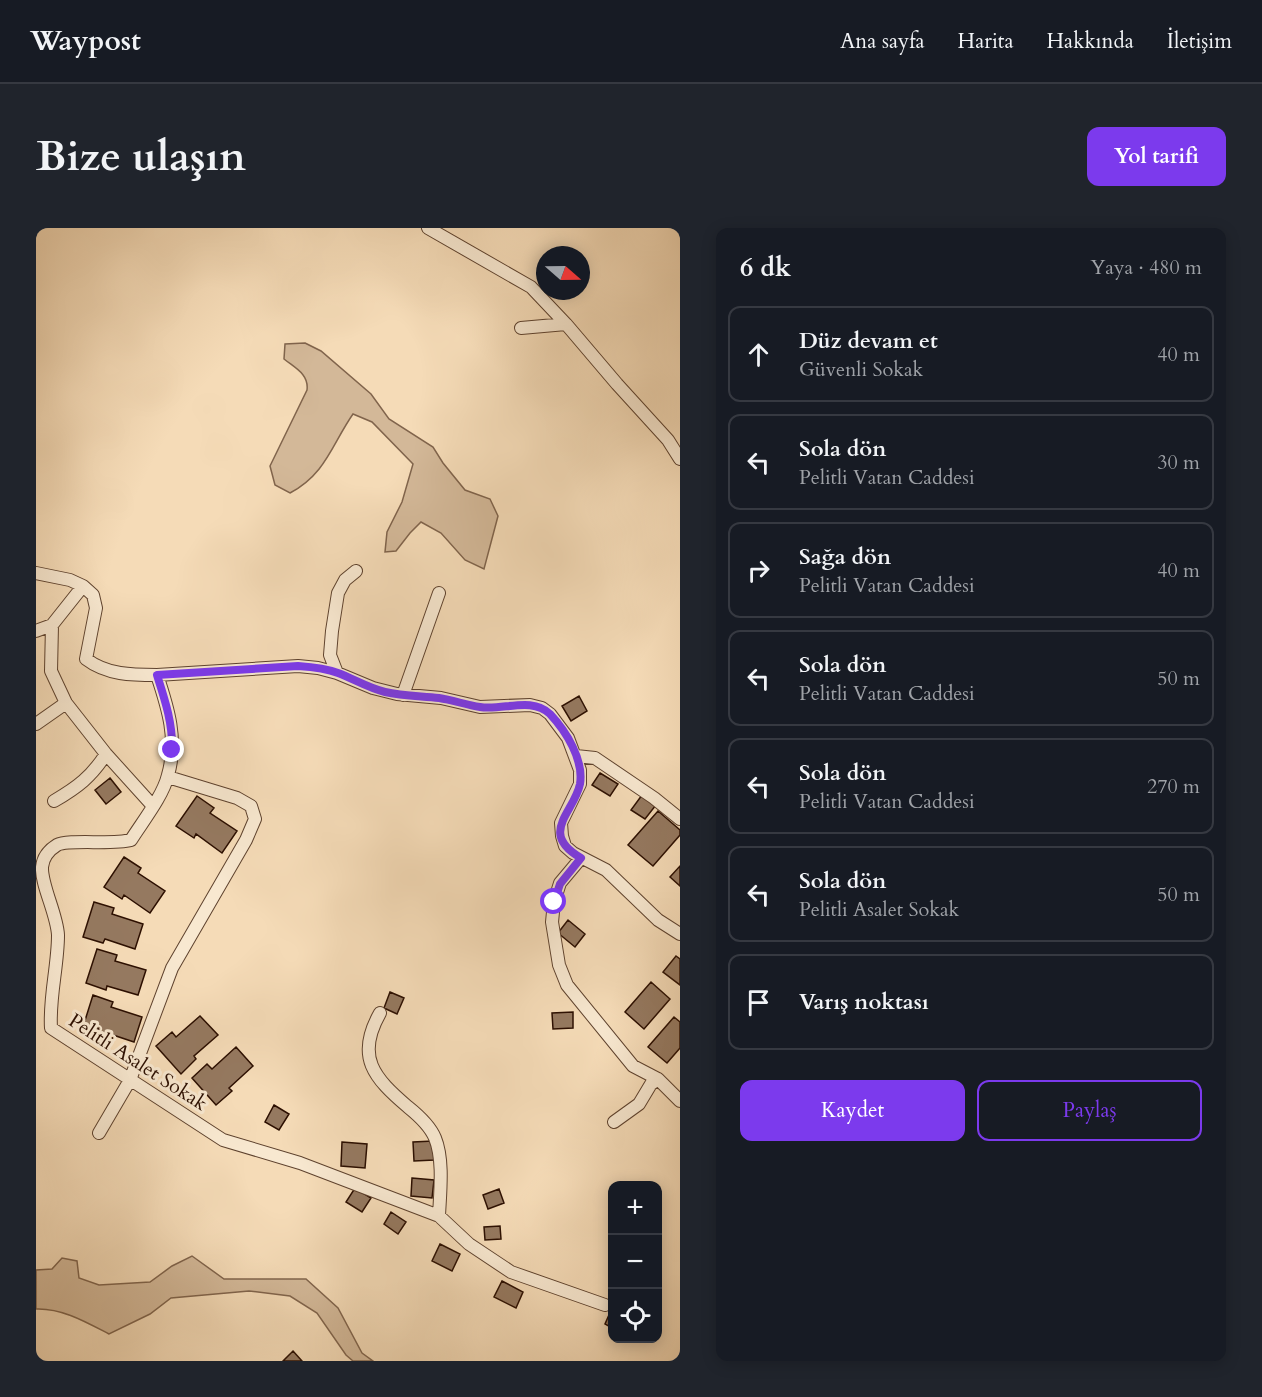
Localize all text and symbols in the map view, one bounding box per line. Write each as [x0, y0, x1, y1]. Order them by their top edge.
text: Waypost [30, 22, 141, 60]
text: Ana sayfa [840, 27, 925, 56]
text: Harita [958, 27, 1014, 56]
text: Hakkında [1047, 27, 1134, 56]
text: İletişim [1167, 27, 1232, 56]
button: Yol tarifi [1087, 127, 1226, 186]
text: Bize ulaşın [36, 128, 246, 185]
north arrow [536, 246, 590, 300]
text: 6 dk [740, 250, 791, 285]
text: Yaya · 480 m [1090, 254, 1202, 281]
text: Düz devam et [799, 326, 938, 356]
icon: ahead [742, 338, 775, 371]
text: 40 m [1157, 341, 1200, 368]
text: Güvenli Sokak [799, 356, 923, 383]
text: Sola dön [799, 434, 886, 464]
icon: left [742, 446, 775, 479]
text: 30 m [1157, 449, 1200, 476]
text: Pelitli Vatan Caddesi [799, 464, 975, 491]
text: Sağa dön [799, 542, 891, 572]
icon: right [742, 554, 775, 587]
text: 40 m [1157, 557, 1200, 584]
text: Pelitli Vatan Caddesi [799, 572, 975, 599]
text: Sola dön [799, 650, 886, 680]
icon: left [742, 662, 775, 695]
text: 50 m [1157, 665, 1200, 692]
text: Pelitli Vatan Caddesi [799, 680, 975, 707]
route end [158, 736, 184, 762]
text: Sola dön [799, 758, 886, 788]
icon: left [742, 770, 775, 803]
text: 270 m [1147, 773, 1200, 800]
text: Pelitli Vatan Caddesi [799, 788, 975, 815]
text: Sola dön [799, 866, 886, 896]
icon: left [742, 878, 775, 911]
text: 50 m [1157, 881, 1200, 908]
route start [540, 888, 566, 914]
text: Pelitli Asalet Sokak [799, 896, 959, 923]
icon: arrive [742, 986, 775, 1019]
text: Varış noktası [799, 987, 929, 1017]
street label: Pelitli Asalet Sokak [63, 1007, 213, 1117]
button: Kaydet [740, 1080, 965, 1141]
button: Paylaş [977, 1080, 1202, 1141]
map controls [608, 1181, 662, 1343]
button: + [608, 1181, 662, 1235]
button: − [608, 1235, 662, 1289]
button: locate [608, 1289, 662, 1343]

